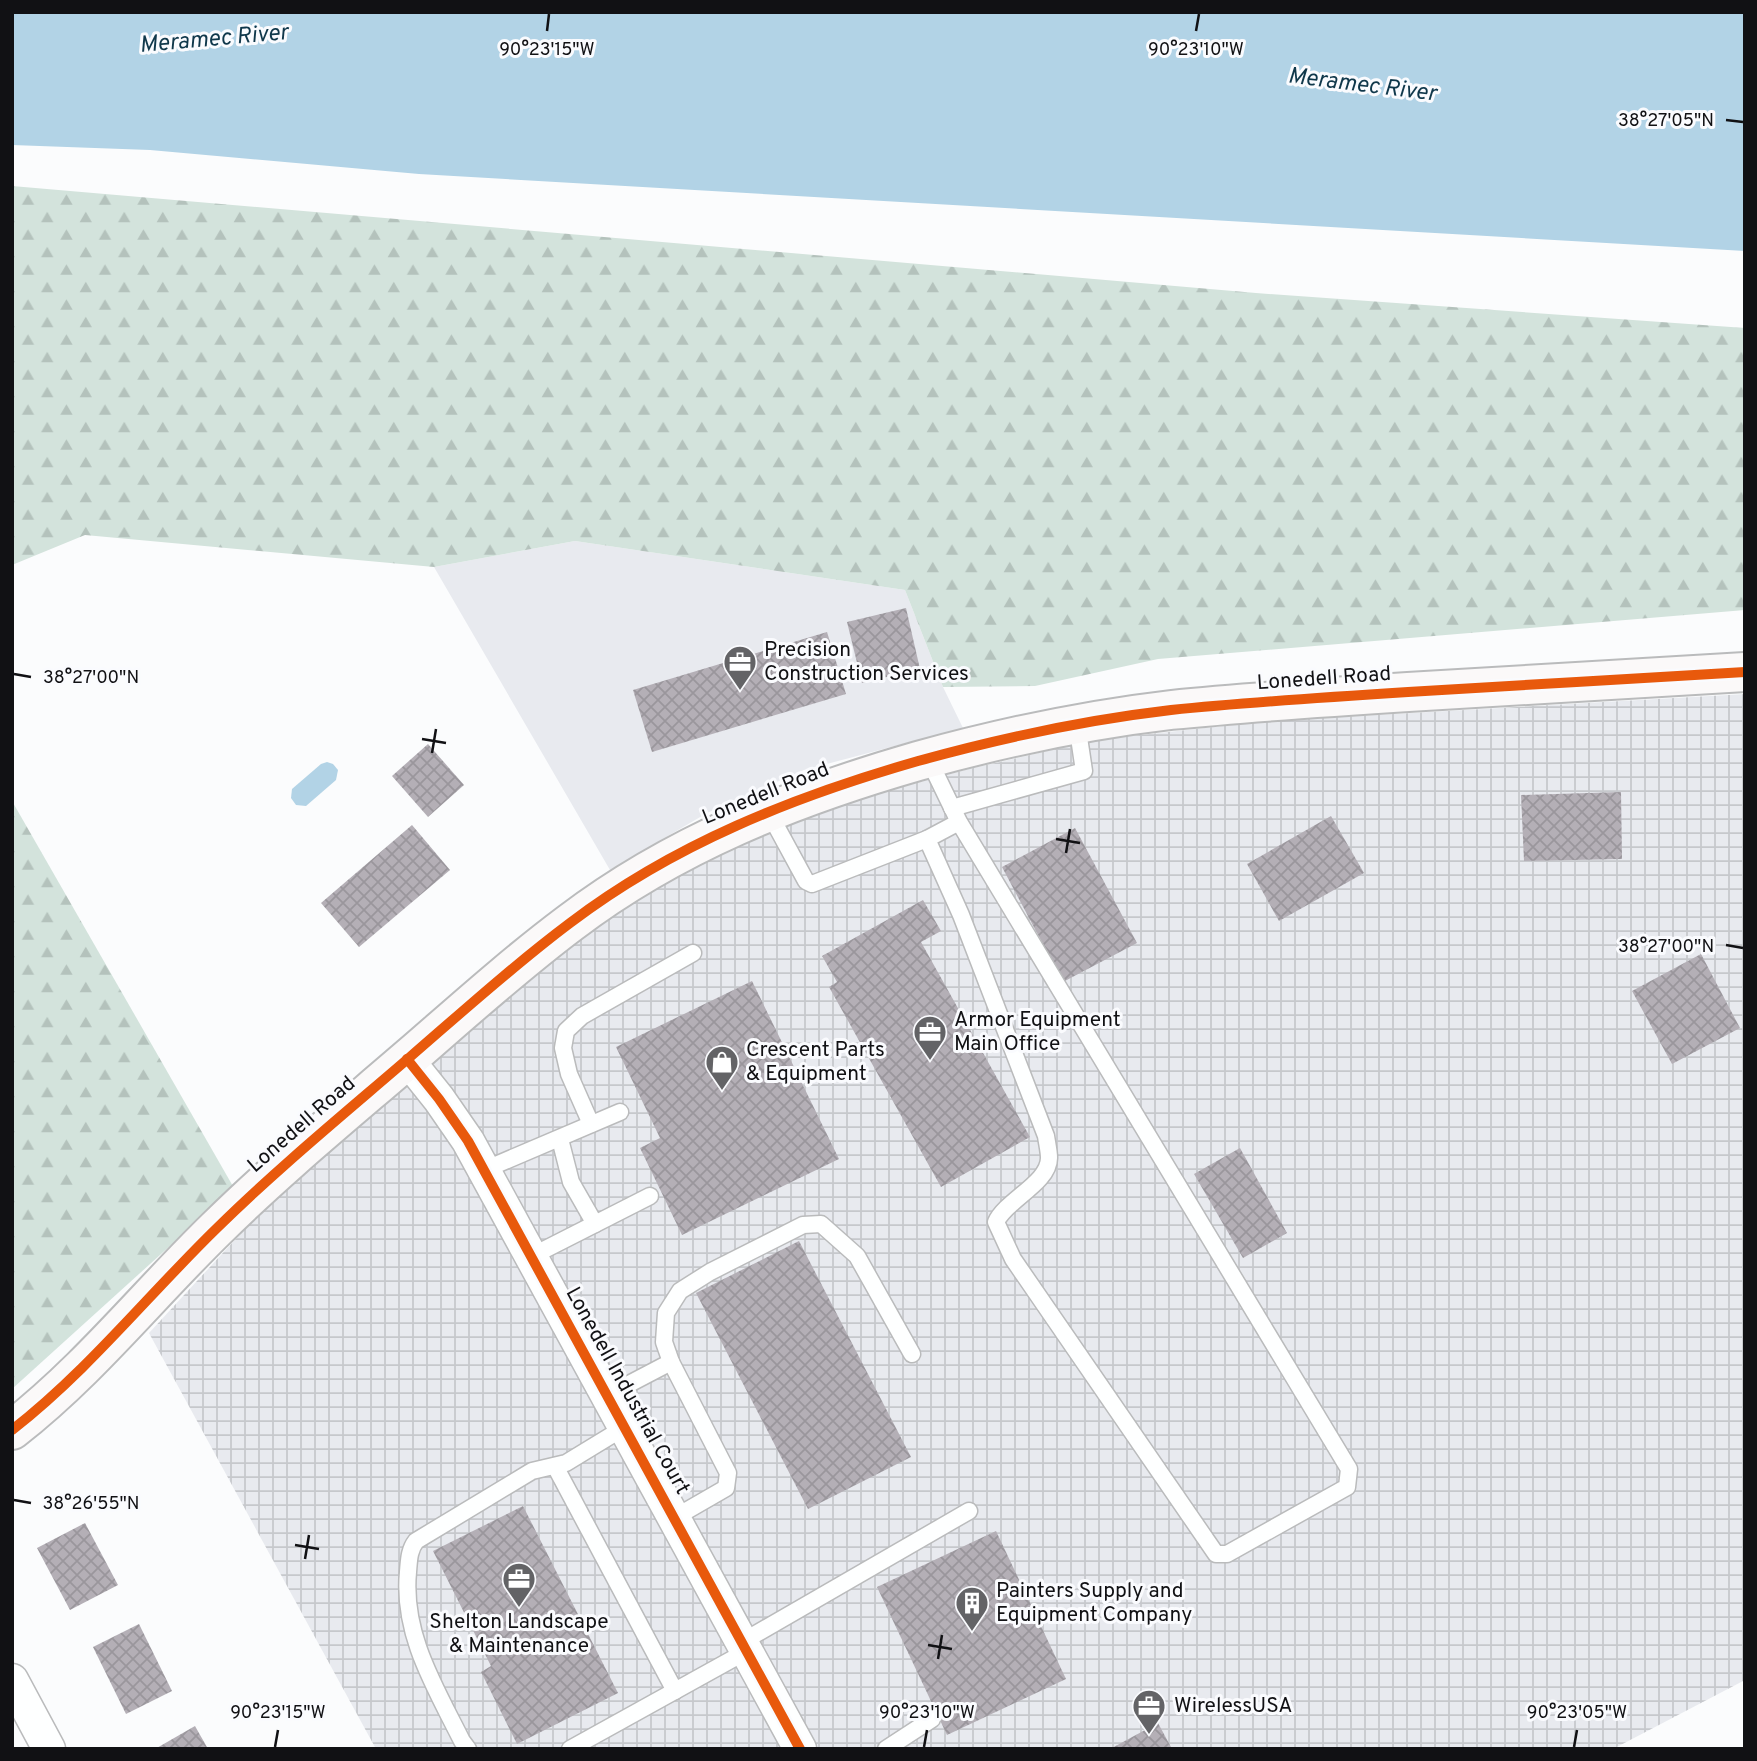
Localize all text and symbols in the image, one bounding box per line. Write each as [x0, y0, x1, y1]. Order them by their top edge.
water label: Meramec River [138, 19, 292, 61]
text: 90°23'15"W [499, 39, 595, 62]
text: 90°23'10"W [1148, 39, 1244, 62]
water label: Meramec River [1286, 63, 1440, 110]
text: 38°27'05"N [1618, 110, 1714, 133]
place label: Precision Construction Services [764, 637, 969, 688]
office icon: Precision Construction Services [721, 643, 759, 692]
street label: Lonedell Road [1256, 661, 1392, 697]
text: 38°27'00"N [43, 667, 139, 690]
street label: Lonedell Road [698, 756, 834, 832]
text: 38°27'00"N [1618, 936, 1714, 959]
place label: Armor Equipment Main Office [954, 1007, 1121, 1058]
office icon: Armor Equipment Main Office [911, 1013, 949, 1062]
place label: Crescent Parts & Equipment [746, 1037, 885, 1088]
shop icon: Crescent Parts & Equipment [703, 1043, 741, 1092]
street label: Lonedell Road [242, 1071, 362, 1179]
street label: Lonedell Industrial Court [559, 1282, 695, 1500]
text: 38°26'55"N [42, 1493, 140, 1516]
office icon: Shelton Landscape & Maintenance [500, 1560, 538, 1609]
place label: Painters Supply and Equipment Company [996, 1578, 1192, 1629]
building icon: Painters Supply and Equipment Company [953, 1584, 991, 1633]
place label: Shelton Landscape & Maintenance [429, 1609, 609, 1660]
office icon: WirelessUSA [1130, 1687, 1168, 1736]
place label: WirelessUSA [1174, 1693, 1293, 1720]
text: 90°23'15"W [230, 1702, 326, 1725]
text: 90°23'10"W [879, 1702, 975, 1725]
text: 90°23'05"W [1527, 1702, 1627, 1725]

